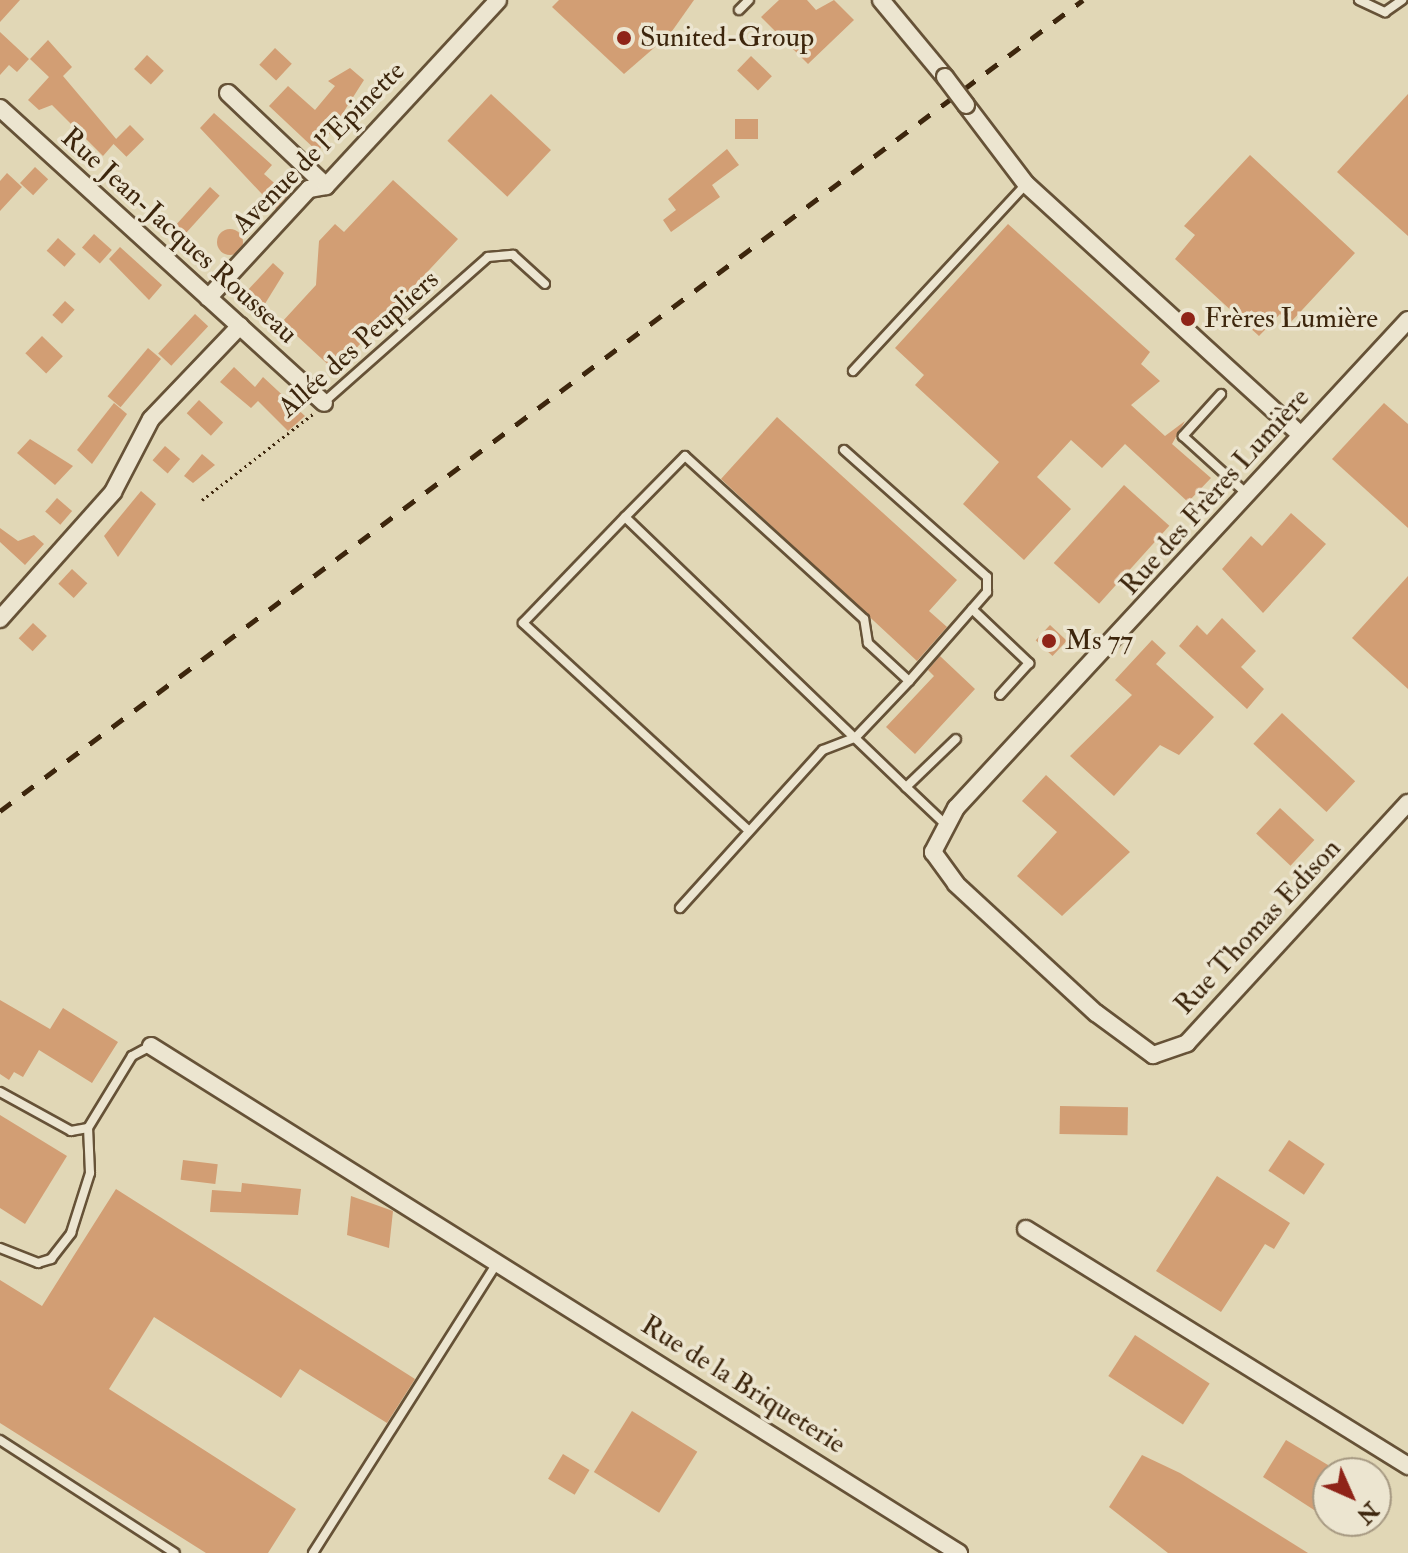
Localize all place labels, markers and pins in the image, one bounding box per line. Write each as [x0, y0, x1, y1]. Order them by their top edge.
place label: Sunited-Group [640, 21, 814, 55]
marker: Sunited-Group [615, 29, 633, 47]
place label: Frères Lumière [1204, 302, 1378, 336]
marker: Frères Lumière [1179, 310, 1197, 328]
place label: Ms 77 [1065, 624, 1133, 658]
marker: Ms 77 [1040, 632, 1058, 650]

